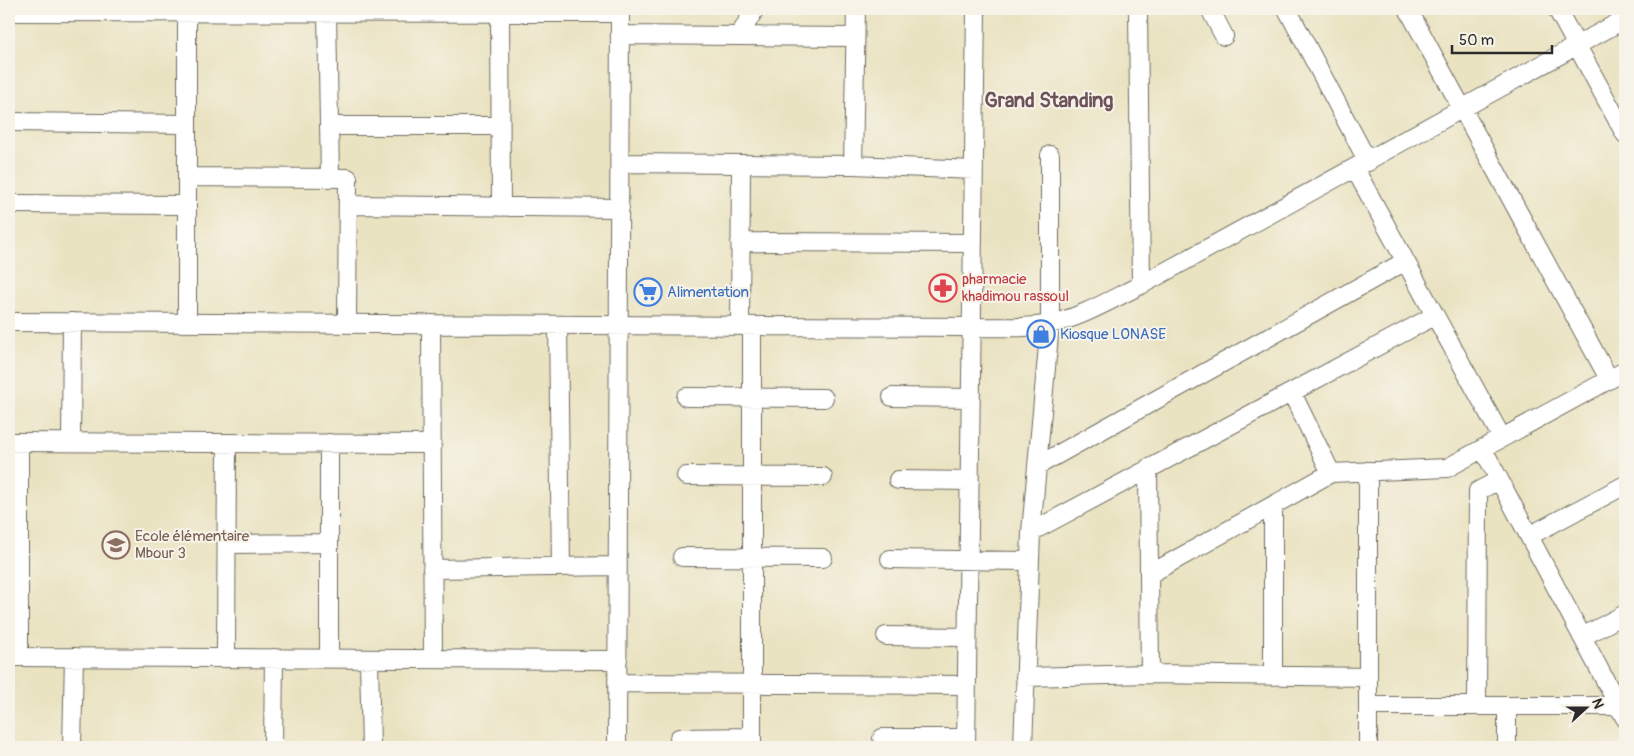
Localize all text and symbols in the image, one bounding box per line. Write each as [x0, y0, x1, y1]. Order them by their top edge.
scale bar [1452, 22, 1552, 54]
text: 50 m [1459, 31, 1494, 50]
district label: Grand Standing [985, 88, 1113, 113]
place label: pharmacie khadimou rassoul [962, 270, 1069, 306]
pharmacy icon: pharmacie khadimou rassoul [928, 273, 958, 303]
supermarket icon: Alimentation [633, 277, 663, 307]
place label: Alimentation [667, 283, 749, 302]
shop icon: Kiosque LONASE [1026, 319, 1056, 349]
place label: Kiosque LONASE [1060, 325, 1166, 344]
place label: Ecole élémentaire Mbour 3 [135, 527, 250, 563]
school or university icon: Ecole élémentaire Mbour 3 [101, 530, 131, 560]
north arrow [1562, 684, 1612, 734]
text: N [1588, 696, 1607, 711]

